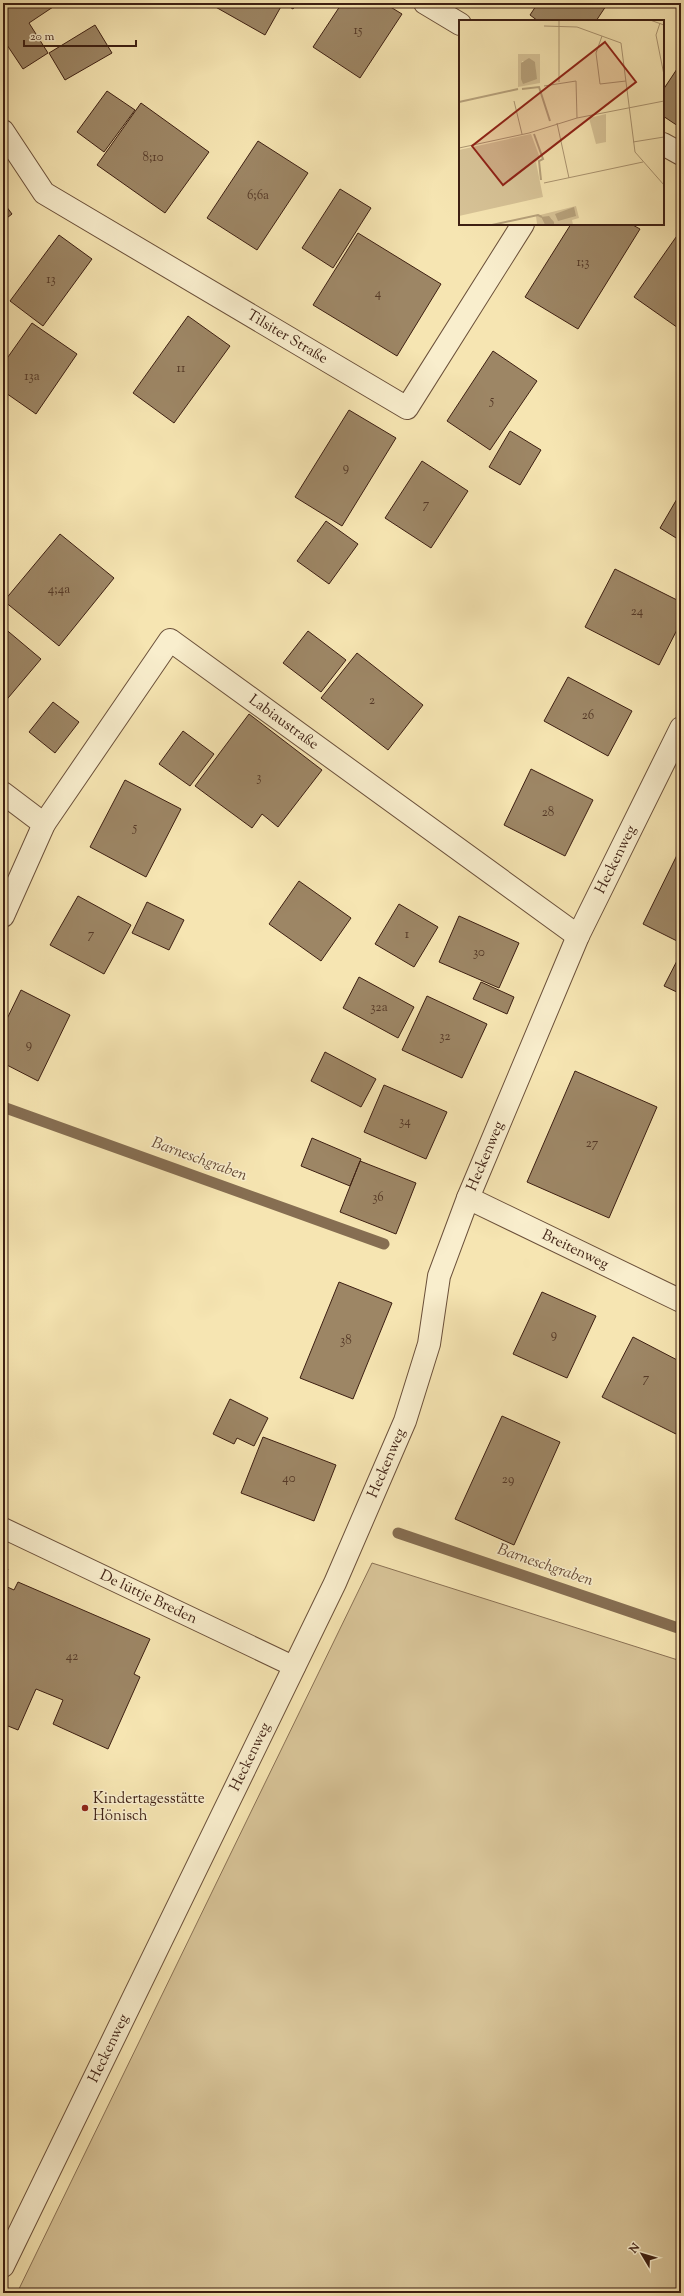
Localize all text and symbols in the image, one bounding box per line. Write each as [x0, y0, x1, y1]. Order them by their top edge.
inset map [459, 20, 664, 225]
scale bar [24, 22, 136, 48]
house number: 15 [354, 22, 363, 40]
text: 20 m [30, 28, 55, 46]
house number: 8;10 [142, 149, 164, 167]
house number: 6;6a [247, 187, 269, 205]
house number: 1;3 [576, 254, 590, 272]
house number: 13 [46, 271, 56, 289]
house number: 4 [375, 285, 382, 303]
street label: Tilsiter Straße [243, 305, 332, 369]
house number: 11 [177, 360, 186, 378]
house number: 13a [24, 368, 40, 386]
house number: 5 [489, 392, 495, 410]
house number: 9 [343, 459, 349, 477]
house number: 7 [423, 496, 430, 514]
house number: 4;4a [48, 581, 70, 599]
house number: 24 [631, 603, 644, 621]
street label: Labiaustraße [244, 690, 323, 755]
house number: 2 [369, 692, 375, 710]
house number: 26 [582, 707, 594, 725]
house number: 3 [256, 769, 262, 787]
house number: 28 [542, 804, 554, 822]
house number: 5 [132, 819, 138, 837]
street label: Heckenweg [590, 822, 642, 897]
house number: 7 [88, 926, 95, 944]
house number: 1 [405, 926, 410, 944]
house number: 30 [473, 944, 485, 962]
house number: 32a [370, 999, 388, 1017]
house number: 32 [439, 1028, 451, 1046]
house number: 9 [26, 1036, 32, 1054]
house number: 34 [399, 1113, 411, 1131]
street label: Heckenweg [462, 1118, 510, 1194]
water label: Barneschgraben [148, 1132, 250, 1188]
house number: 27 [586, 1135, 599, 1153]
house number: 36 [372, 1189, 384, 1207]
street label: Breitenweg [538, 1225, 612, 1275]
house number: 9 [551, 1326, 557, 1344]
house number: 38 [340, 1332, 352, 1350]
house number: 7 [643, 1370, 650, 1388]
street label: Heckenweg [362, 1425, 411, 1501]
house number: 40 [282, 1470, 296, 1488]
house number: 29 [502, 1471, 514, 1489]
water label: Barneschgraben [494, 1539, 597, 1593]
street label: De lüttje Breden [96, 1565, 201, 1629]
house number: 42 [66, 1648, 78, 1666]
street label: Heckenweg [225, 1719, 276, 1795]
place label: Kindertagesstätte Hönisch [93, 1789, 205, 1827]
marker: Kindertagesstätte Hönisch [80, 1803, 90, 1813]
street label: Heckenweg [83, 2010, 134, 2086]
north arrow [622, 2234, 662, 2274]
text: N [625, 2240, 644, 2258]

